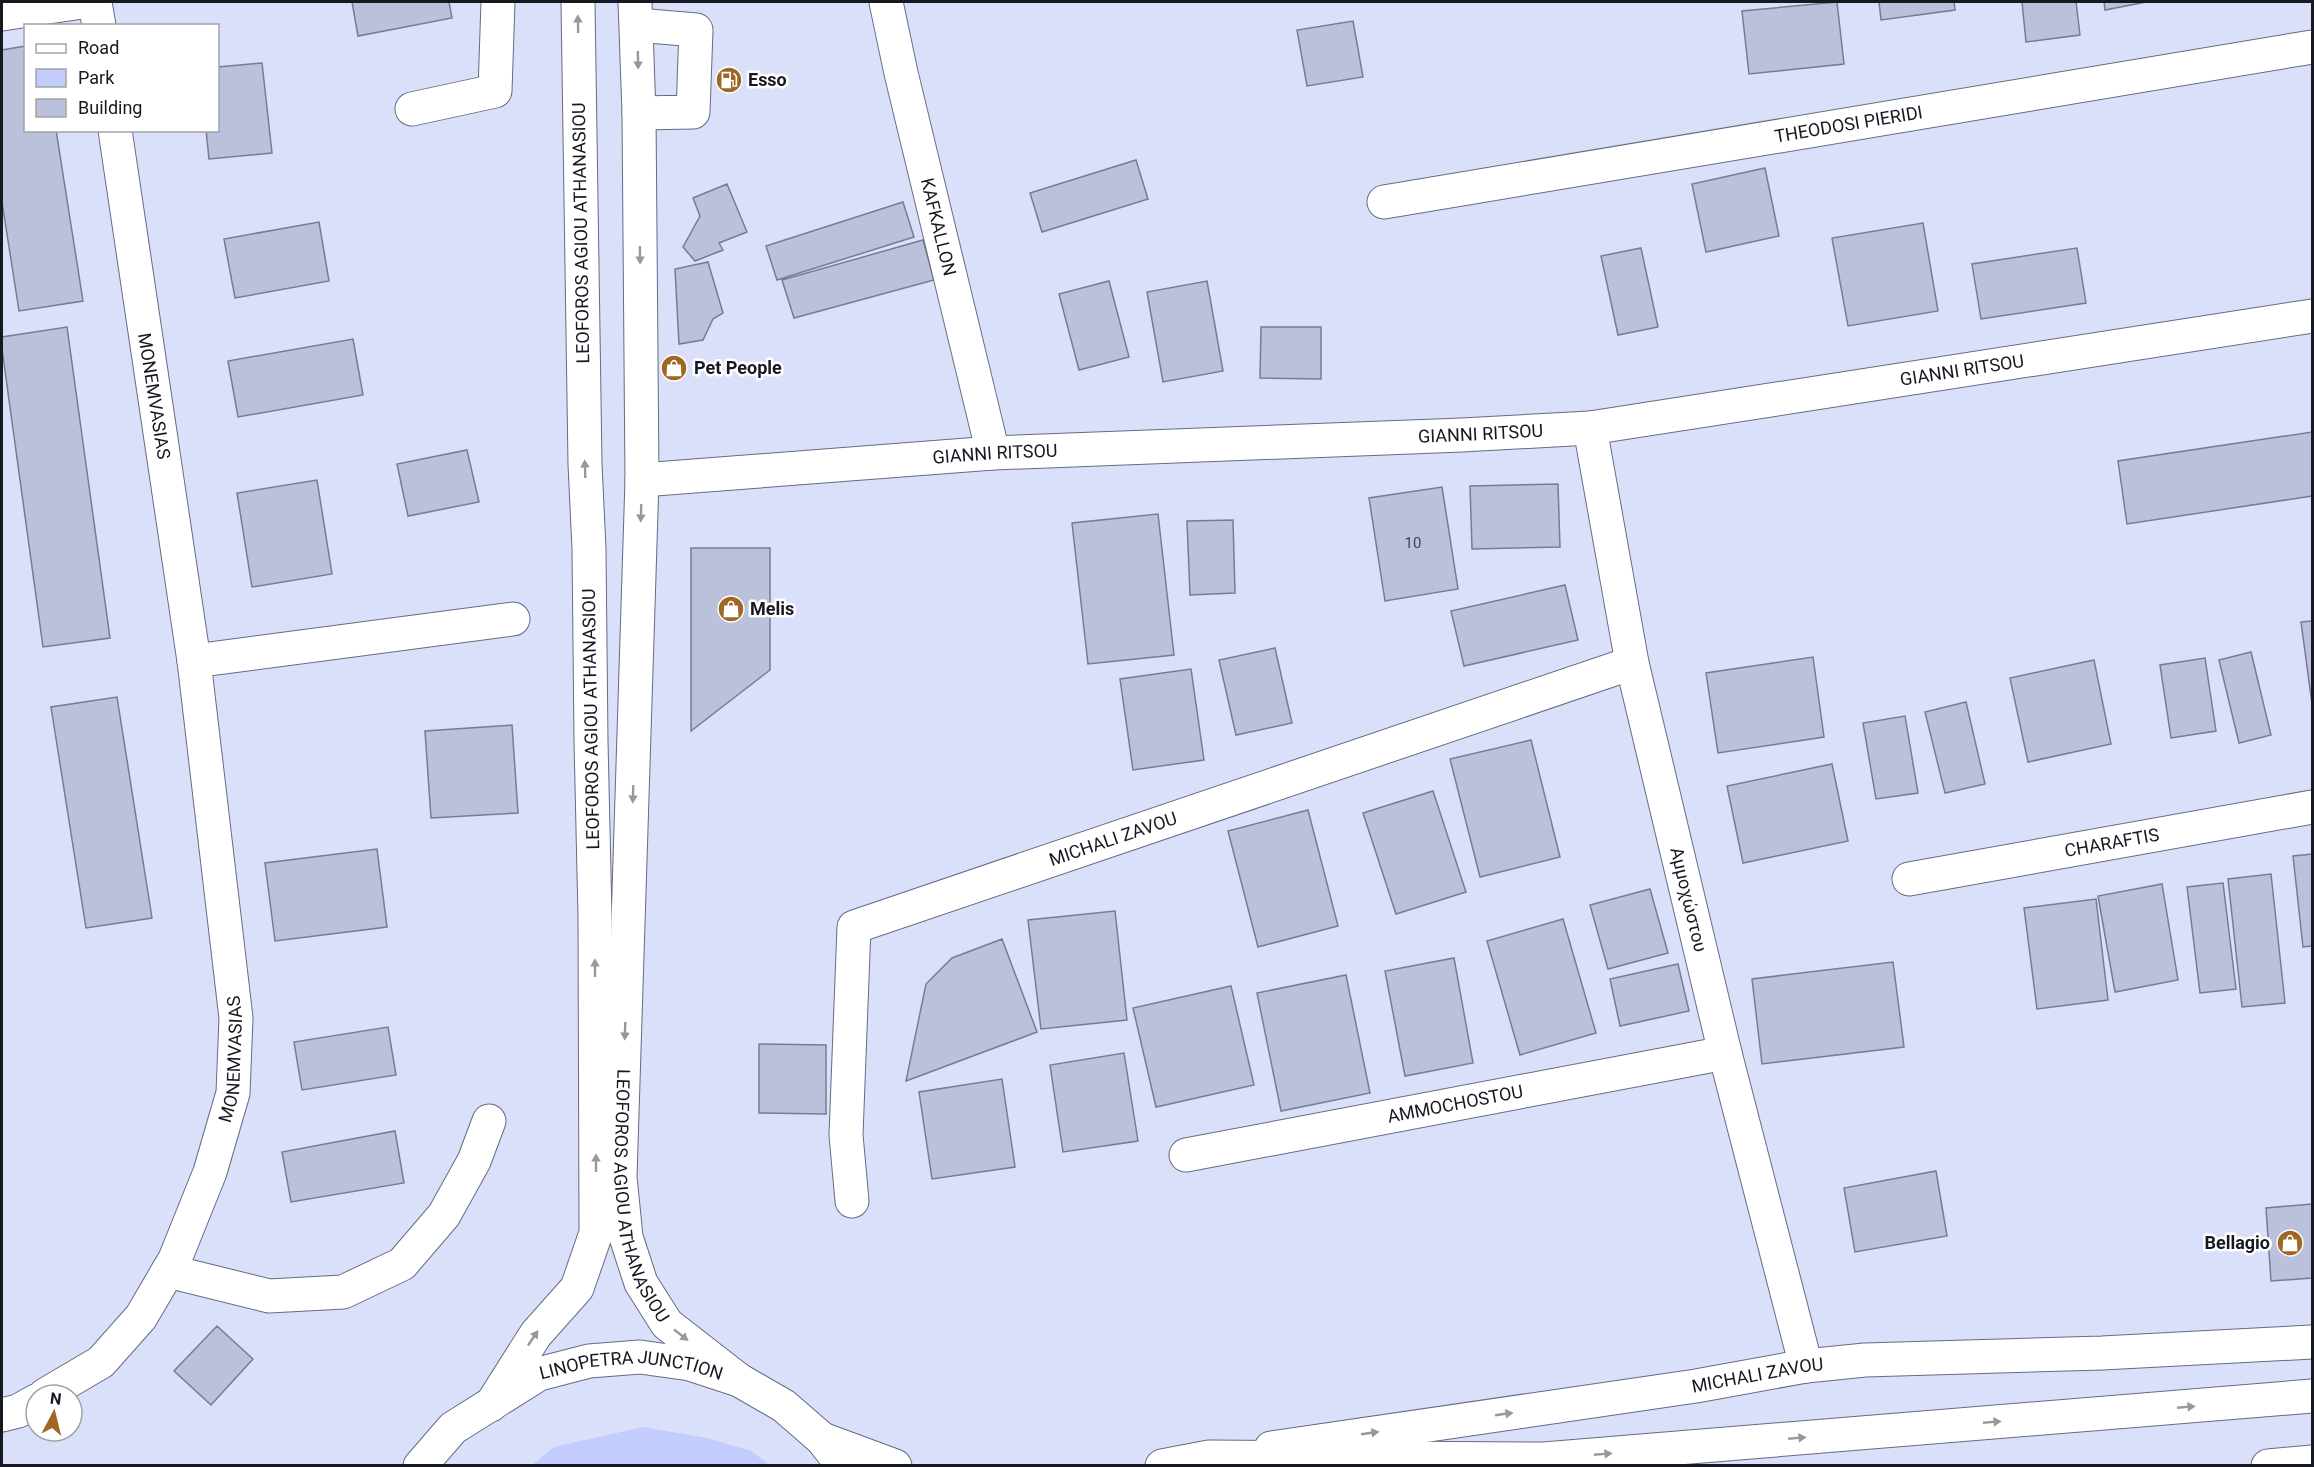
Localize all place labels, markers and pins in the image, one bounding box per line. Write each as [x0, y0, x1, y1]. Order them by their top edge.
fuel station icon: Esso [714, 65, 744, 95]
place label: Esso [748, 69, 787, 90]
shop icon: Pet People [659, 353, 689, 383]
place label: Pet People [694, 357, 782, 378]
shop icon: Melis [716, 594, 746, 624]
place label: Melis [750, 598, 794, 619]
shop icon: Bellagio [2275, 1228, 2305, 1258]
place label: Bellagio [2204, 1232, 2270, 1253]

